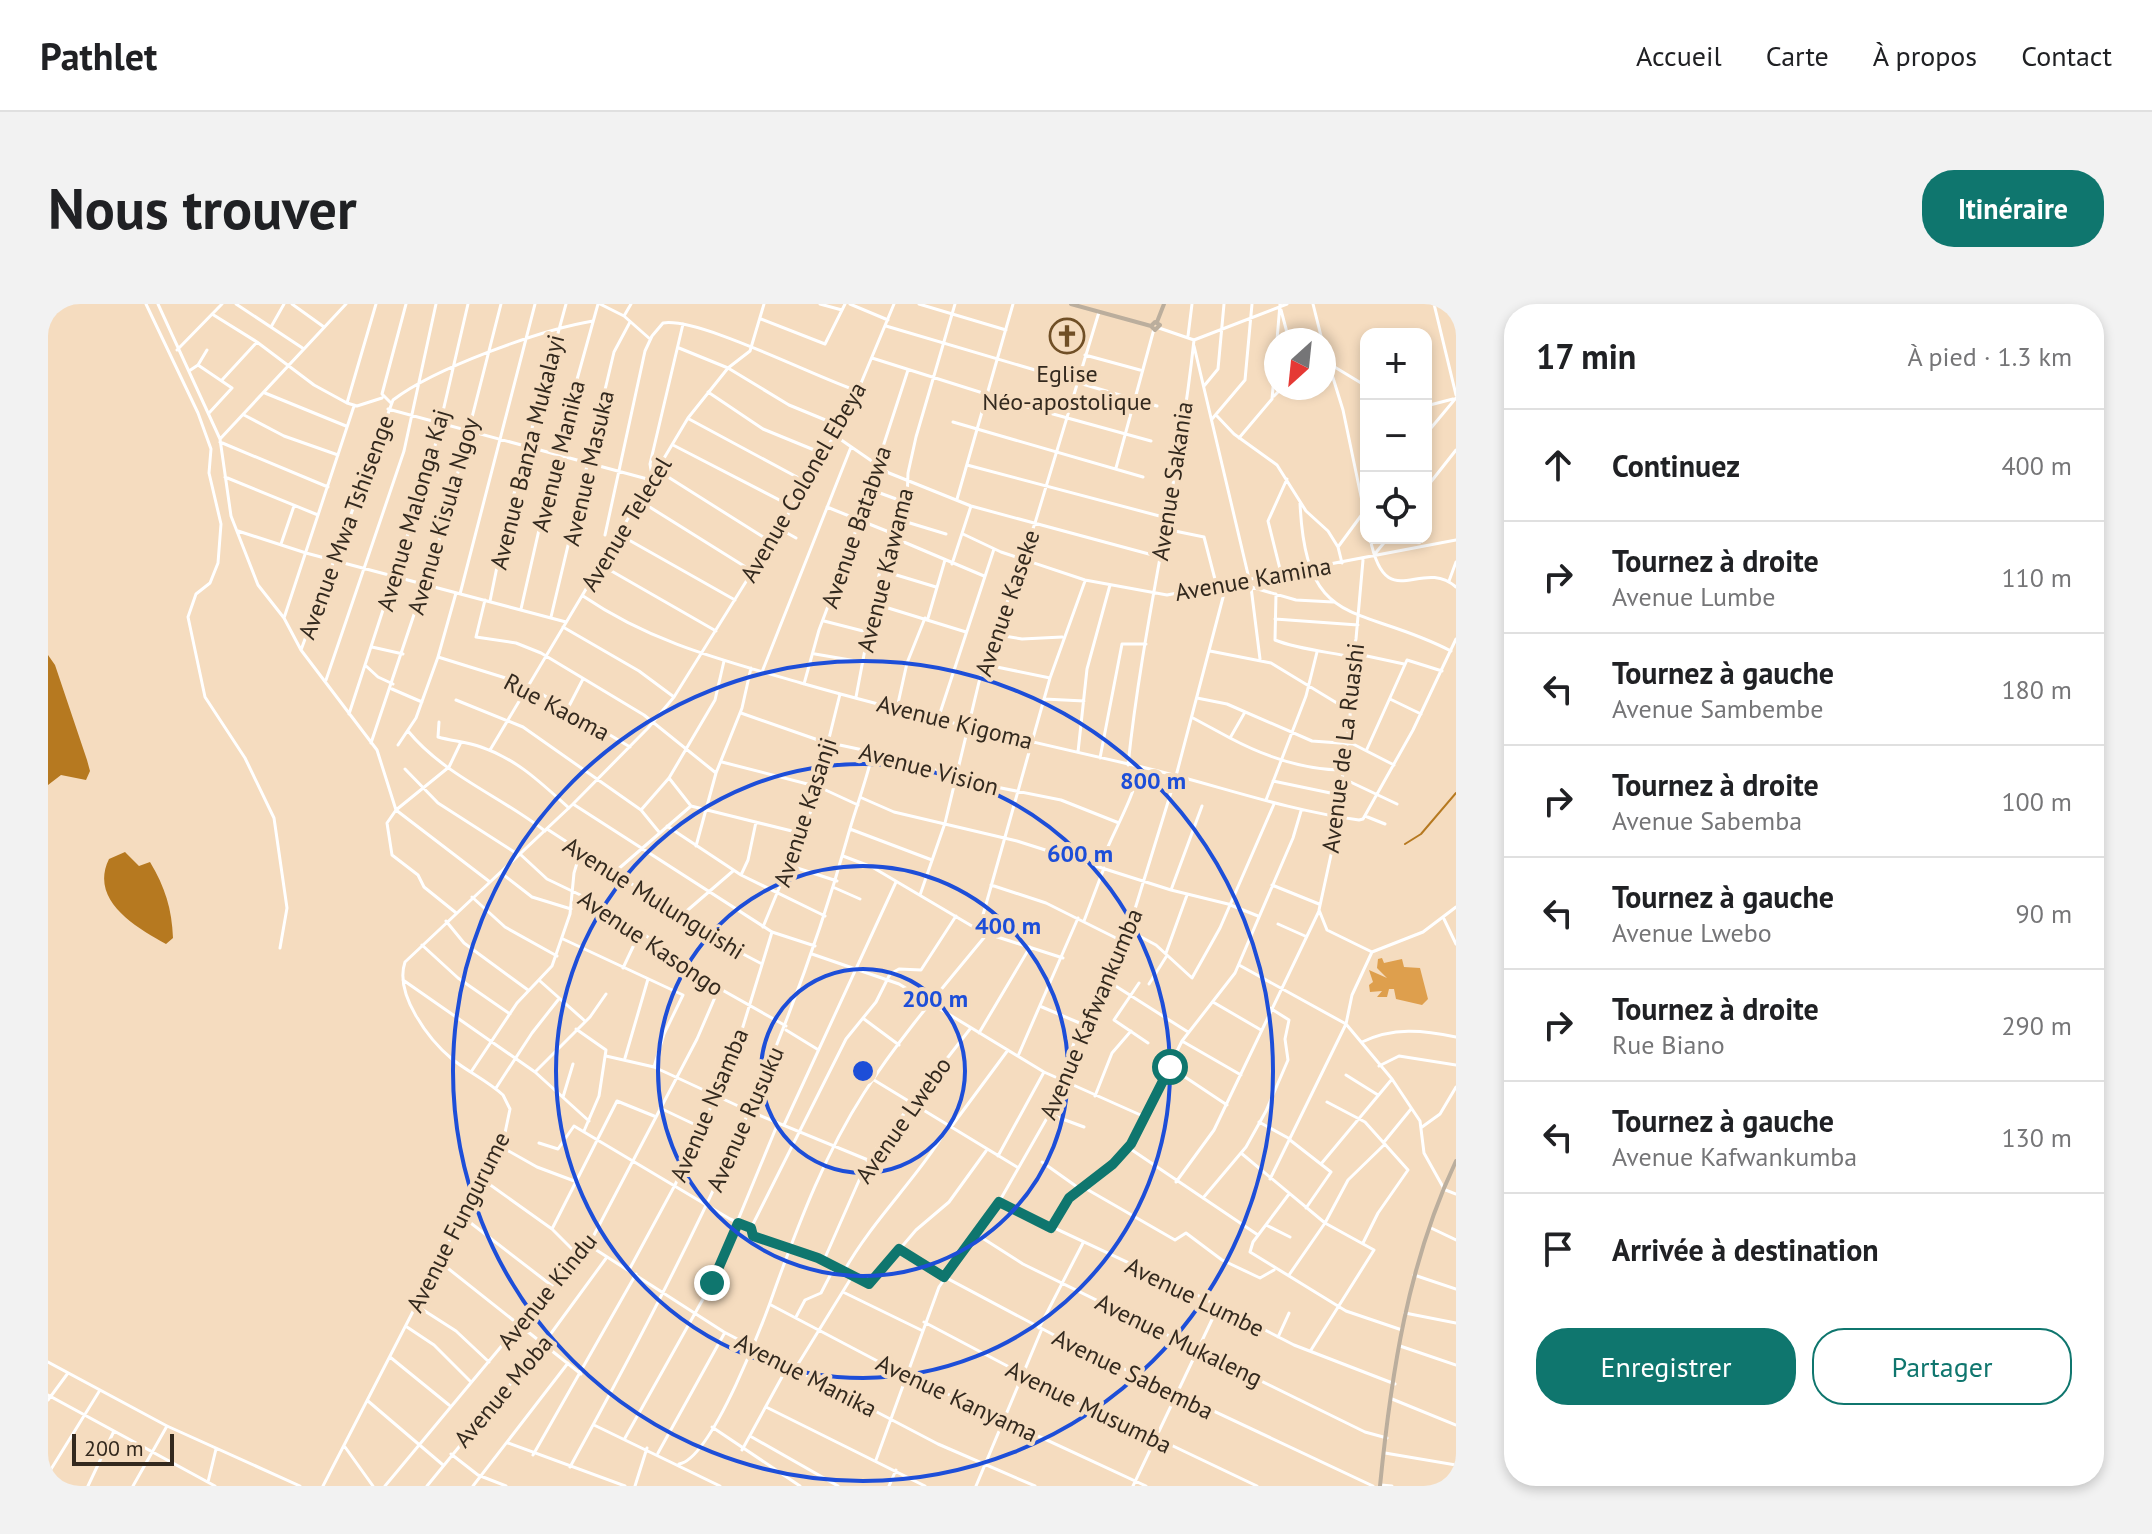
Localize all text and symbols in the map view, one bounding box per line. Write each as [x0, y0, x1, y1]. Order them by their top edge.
text: Pathlet [40, 31, 157, 80]
text: Accueil [1636, 37, 1722, 74]
text: Carte [1766, 37, 1829, 74]
text: À propos [1873, 37, 1977, 74]
text: Contact [2021, 37, 2112, 74]
button: Itinéraire [1922, 170, 2104, 247]
text: Nous trouver [48, 172, 357, 244]
church icon: Eglise Néo-apostolique [1048, 317, 1086, 355]
north arrow [1264, 328, 1336, 400]
map controls [1360, 328, 1432, 544]
button: + [1360, 328, 1432, 400]
street label: Avenue Banza Mukalayi [483, 331, 571, 573]
text: 17 min [1536, 334, 1636, 378]
text: À pied · 1.3 km [1907, 340, 2072, 373]
place label: Eglise Néo-apostolique [982, 358, 1152, 417]
street label: Avenue Colonel Ebeya [733, 376, 873, 588]
street label: Avenue Manika [524, 377, 592, 535]
street label: Avenue Masuka [555, 387, 621, 549]
street label: Avenue Sakania [1144, 399, 1200, 563]
button: − [1360, 400, 1432, 472]
street label: Avenue Malonga Kaj [369, 405, 457, 615]
street label: Avenue Mwa Tshisenge [291, 411, 401, 643]
street label: Avenue Kisula Ngoy [400, 414, 486, 618]
street label: Avenue Batabwa [814, 442, 898, 612]
icon: ahead [1536, 443, 1580, 487]
text: Continuez [1612, 446, 1740, 485]
text: 400 m [2001, 449, 2072, 482]
street label: Avenue Telecel [574, 451, 678, 597]
button: locate [1360, 472, 1432, 544]
street label: Avenue Kawama [850, 485, 920, 655]
street label: Avenue Kaseke [967, 526, 1047, 680]
text: Tournez à droite [1612, 541, 1819, 580]
street label: Avenue Kamina [1172, 550, 1334, 608]
icon: right [1536, 555, 1580, 599]
text: 110 m [2001, 561, 2072, 594]
text: Avenue Lumbe [1612, 580, 1775, 613]
street label: Avenue de La Ruashi [1315, 641, 1371, 855]
text: Tournez à gauche [1612, 653, 1834, 692]
street label: Rue Kaoma [499, 666, 615, 748]
icon: left [1536, 667, 1580, 711]
text: 180 m [2001, 673, 2072, 706]
street label: Avenue Kigoma [874, 688, 1036, 756]
text: Avenue Sambembe [1612, 692, 1824, 725]
street label: Avenue Kasanji [766, 733, 844, 891]
street label: Avenue Vision [856, 735, 1002, 803]
text: 800 m [1120, 765, 1186, 796]
text: Tournez à droite [1612, 765, 1819, 804]
icon: right [1536, 779, 1580, 823]
text: 100 m [2001, 785, 2072, 818]
text: Avenue Sabemba [1612, 804, 1802, 837]
street label: Avenue Mulunguishi [557, 830, 751, 966]
text: 600 m [1047, 838, 1113, 869]
text: Tournez à gauche [1612, 877, 1834, 916]
street label: Avenue Kasongo [572, 883, 730, 1003]
icon: left [1536, 891, 1580, 935]
text: 90 m [2016, 897, 2072, 930]
street label: Avenue Kafwankumba [1033, 904, 1149, 1124]
text: 400 m [975, 910, 1041, 941]
text: Avenue Lwebo [1612, 916, 1772, 949]
text: 200 m [902, 983, 968, 1014]
text: Tournez à droite [1612, 989, 1819, 1028]
icon: right [1536, 1003, 1580, 1047]
text: 290 m [2001, 1009, 2072, 1042]
street label: Avenue Nsamba [663, 1024, 755, 1186]
text: Rue Biano [1612, 1028, 1725, 1061]
street label: Avenue Rusuku [699, 1042, 791, 1196]
route start [1152, 1049, 1188, 1085]
street label: Avenue Lwebo [848, 1051, 958, 1189]
centre of rings [849, 1057, 877, 1085]
text: Tournez à gauche [1612, 1101, 1834, 1140]
icon: left [1536, 1115, 1580, 1159]
text: 130 m [2001, 1121, 2072, 1154]
street label: Avenue Fungurume [399, 1127, 517, 1317]
text: Avenue Kafwankumba [1612, 1140, 1857, 1173]
street label: Avenue Kindu [490, 1226, 604, 1356]
icon: arrive [1536, 1227, 1580, 1271]
text: Arrivée à destination [1612, 1230, 1879, 1269]
street label: Avenue Lumbe [1120, 1250, 1270, 1344]
route end [694, 1265, 730, 1301]
street label: Avenue Mukaleng [1090, 1286, 1268, 1394]
street label: Avenue Sabemba [1047, 1322, 1219, 1426]
street label: Avenue Manika [730, 1326, 882, 1424]
street label: Avenue Moba [447, 1328, 559, 1454]
button: Enregistrer [1536, 1328, 1796, 1405]
button: Partager [1812, 1328, 2072, 1405]
street label: Avenue Kanyama [871, 1347, 1043, 1449]
street label: Avenue Musumba [1001, 1353, 1177, 1461]
scale bar [72, 1430, 174, 1466]
text: 200 m [84, 1434, 144, 1462]

